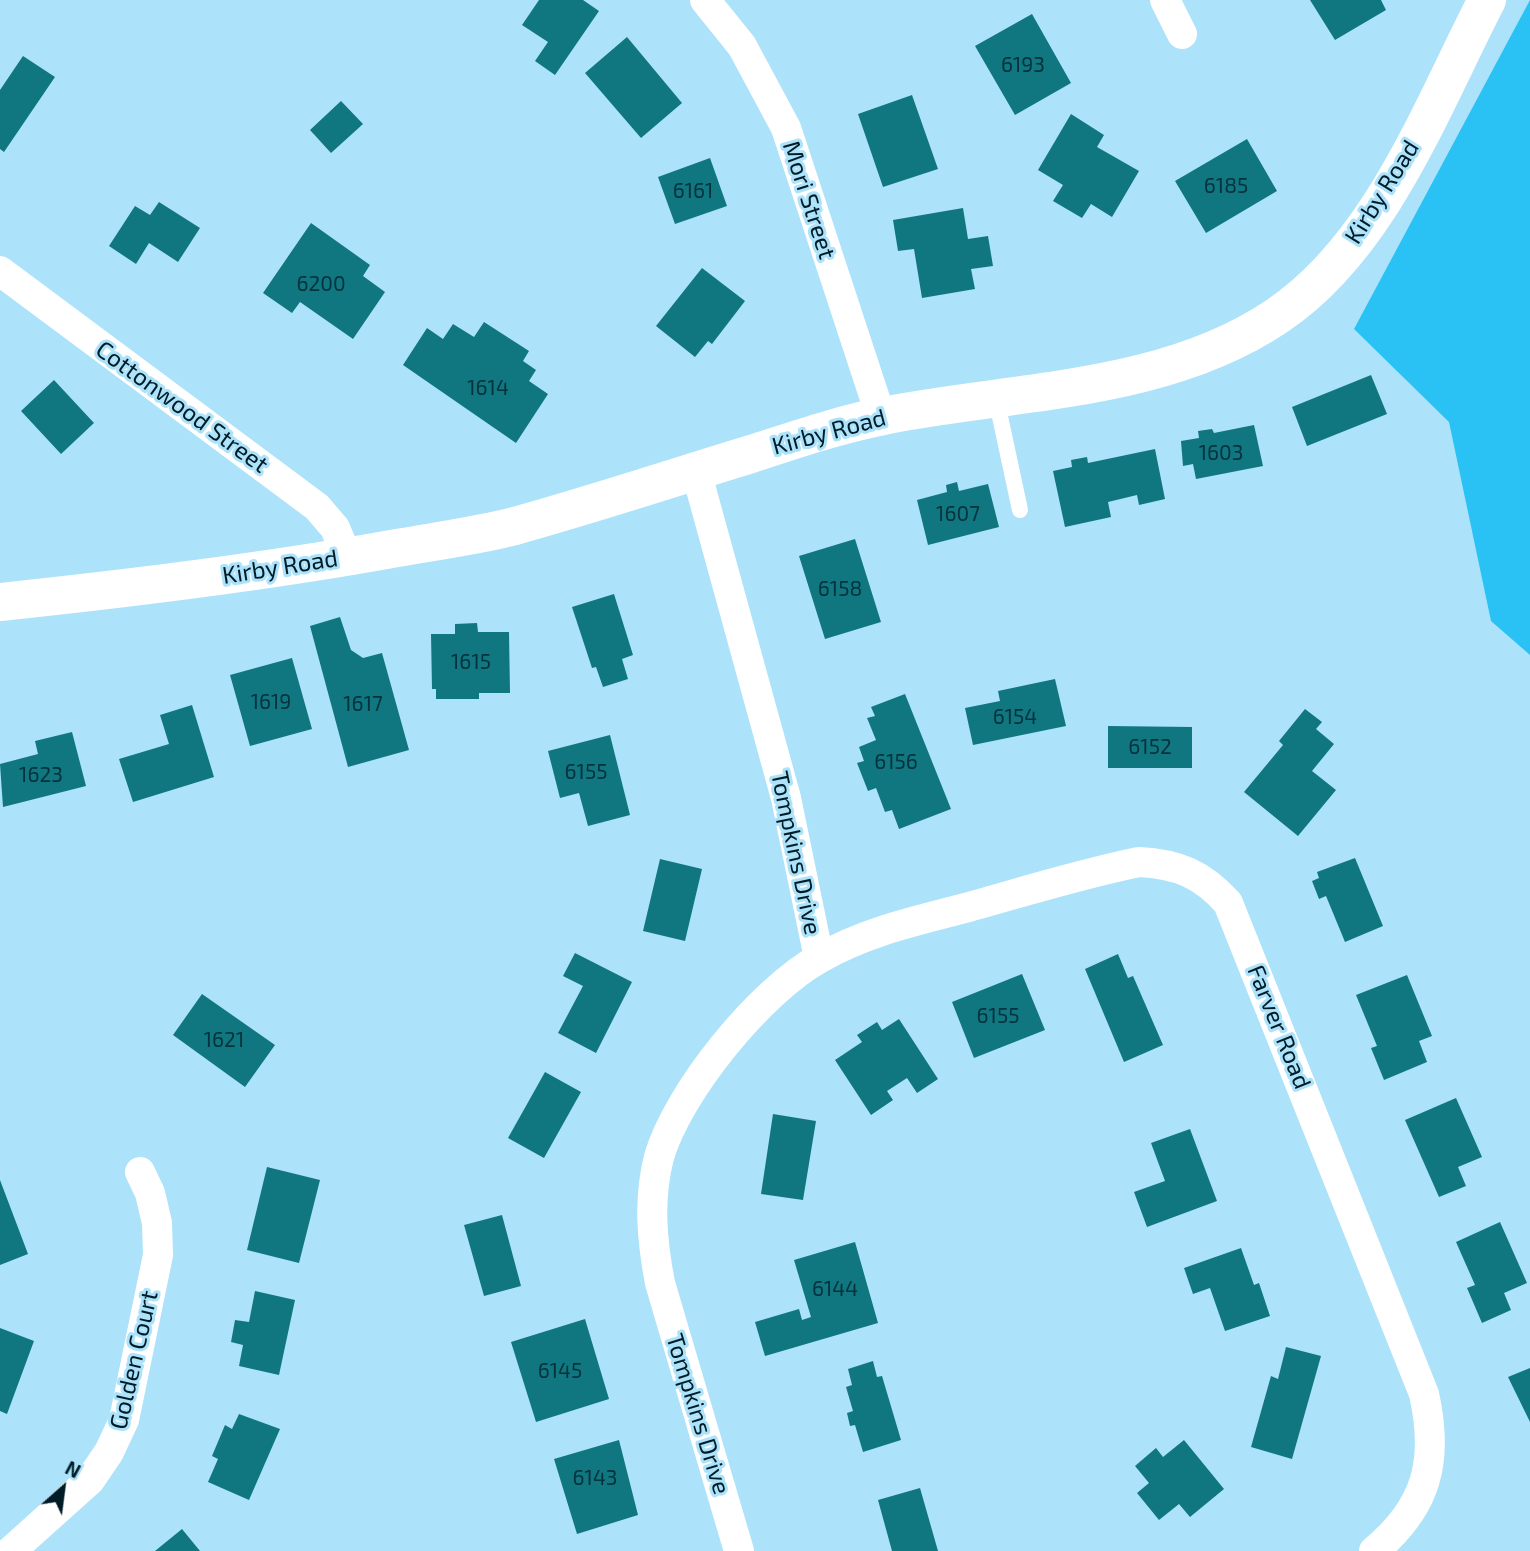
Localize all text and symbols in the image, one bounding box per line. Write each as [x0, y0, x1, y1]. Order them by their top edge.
house number: 6193 [1001, 52, 1045, 78]
street label: Kirby Road [1339, 135, 1425, 249]
street label: Mori Street [776, 137, 842, 263]
house number: 6185 [1204, 173, 1248, 199]
house number: 6161 [673, 178, 713, 204]
house number: 6200 [296, 271, 346, 297]
street label: Cottonwood Street [90, 335, 274, 479]
house number: 1614 [467, 375, 509, 401]
street label: Kirby Road [769, 403, 889, 461]
house number: 1603 [1199, 440, 1243, 466]
house number: 1607 [936, 501, 980, 527]
street label: Kirby Road [220, 544, 340, 590]
house number: 6158 [818, 576, 862, 602]
house number: 1615 [451, 649, 491, 675]
house number: 1619 [251, 689, 291, 715]
house number: 1617 [343, 691, 383, 717]
house number: 6154 [993, 704, 1037, 730]
house number: 6152 [1128, 734, 1172, 760]
house number: 6156 [874, 749, 918, 775]
house number: 6155 [565, 759, 607, 785]
house number: 1623 [19, 762, 63, 788]
street label: Tompkins Drive [765, 769, 827, 937]
street label: Farver Road [1241, 961, 1317, 1093]
house number: 6155 [977, 1003, 1019, 1029]
house number: 1621 [204, 1027, 244, 1053]
house number: 6144 [812, 1276, 858, 1302]
street label: Golden Court [104, 1288, 164, 1432]
street label: Tompkins Drive [660, 1330, 736, 1498]
house number: 6145 [538, 1358, 582, 1384]
north arrow [28, 1453, 98, 1523]
text: N [62, 1456, 85, 1482]
house number: 6143 [573, 1465, 617, 1491]

